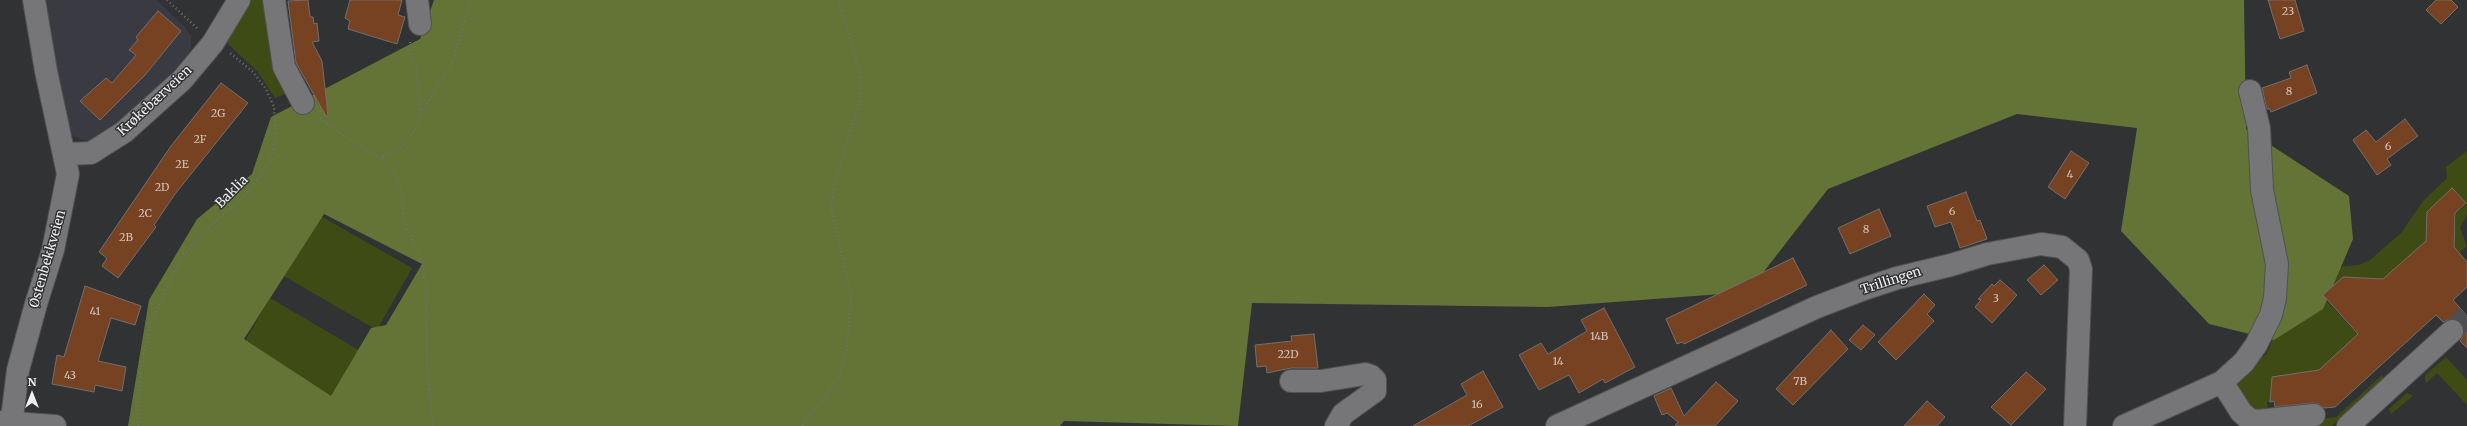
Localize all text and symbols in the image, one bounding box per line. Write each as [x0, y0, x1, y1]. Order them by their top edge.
house number: 23 [2282, 5, 2294, 19]
street label: Krøkebærveien [115, 63, 195, 139]
house number: 8 [2286, 85, 2292, 99]
house number: 2G [211, 107, 225, 121]
house number: 2F [193, 133, 207, 147]
house number: 6 [2385, 140, 2391, 154]
house number: 2E [175, 158, 189, 172]
house number: 4 [2067, 168, 2073, 182]
street label: Baklia [213, 173, 251, 211]
house number: 2D [155, 181, 169, 195]
house number: 6 [1949, 205, 1955, 219]
house number: 2C [138, 207, 152, 221]
street label: Østenbekkveien [27, 208, 69, 310]
house number: 8 [1863, 223, 1869, 237]
house number: 2B [119, 231, 133, 245]
street label: Trillingen [1859, 264, 1923, 298]
house number: 3 [1993, 292, 1999, 306]
house number: 41 [90, 305, 100, 319]
house number: 14B [1590, 330, 1608, 344]
house number: 22D [1277, 348, 1299, 362]
house number: 14 [1552, 355, 1564, 369]
house number: 43 [64, 369, 76, 383]
north arrow [12, 374, 52, 414]
text: N [28, 375, 36, 389]
house number: 7B [1793, 375, 1807, 389]
house number: 16 [1471, 398, 1483, 412]

